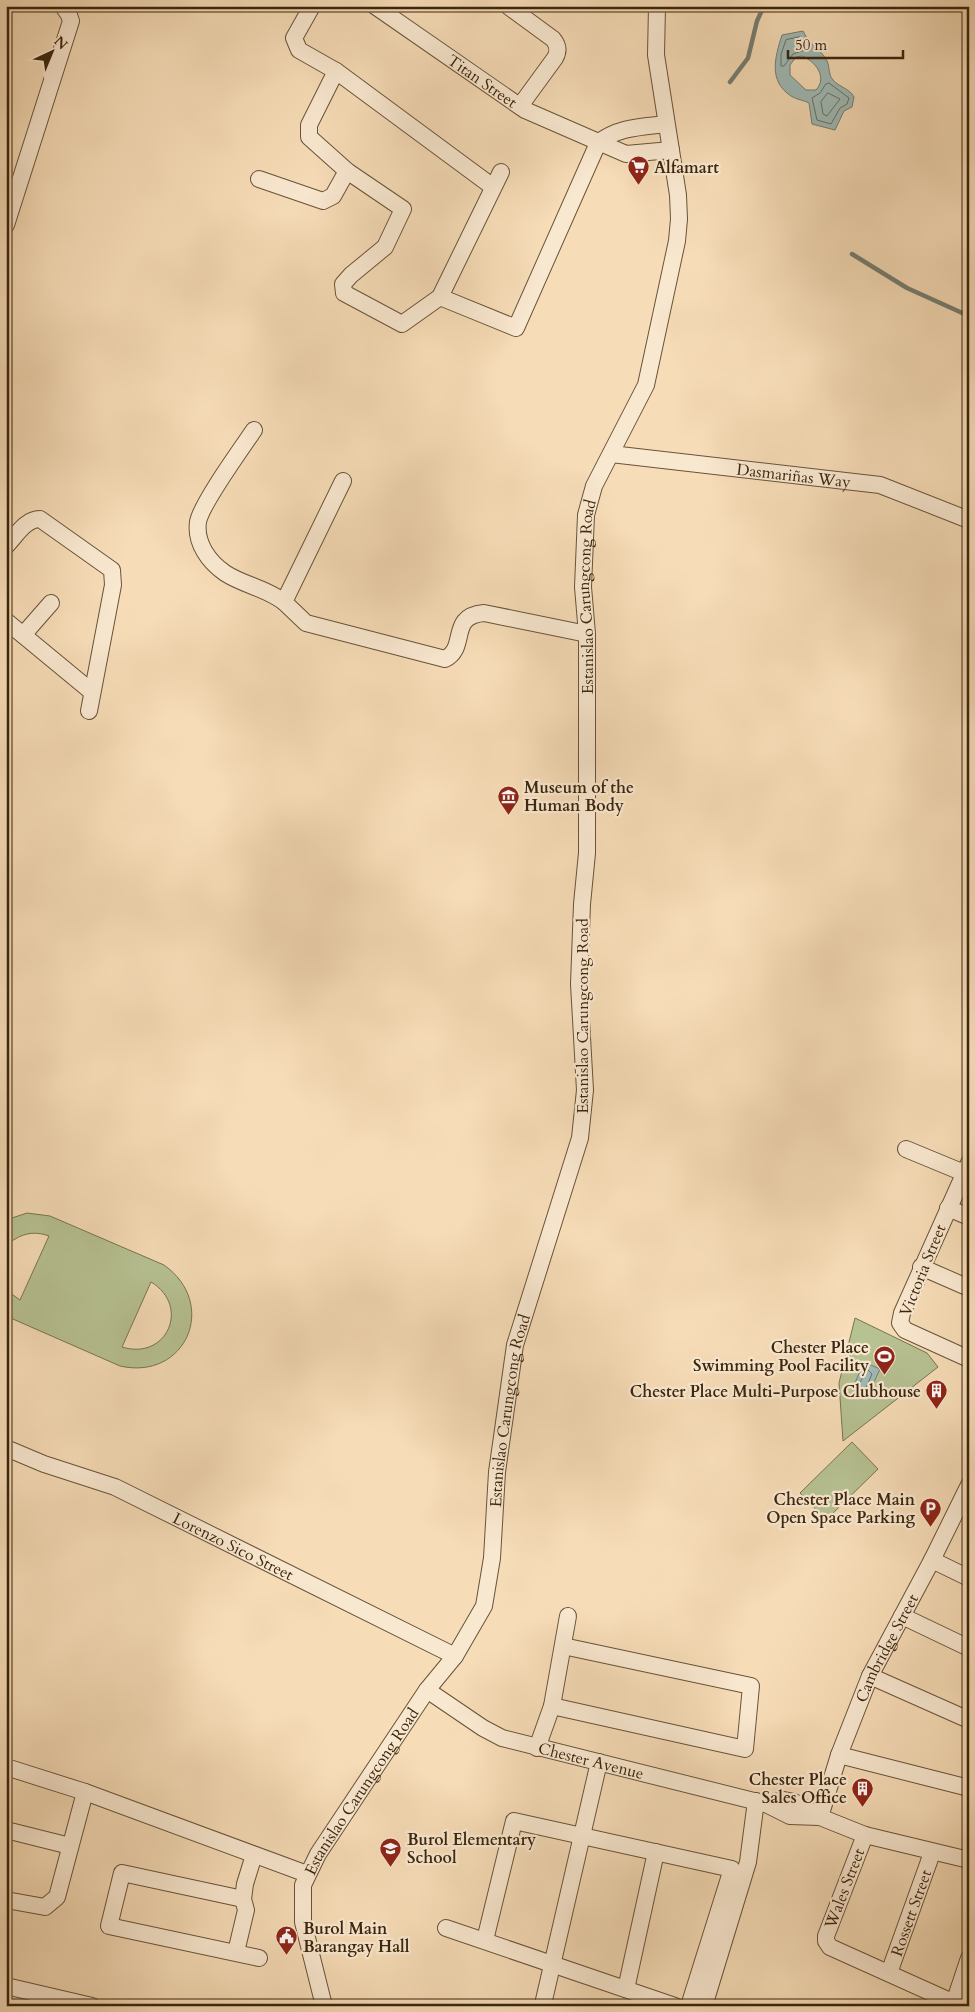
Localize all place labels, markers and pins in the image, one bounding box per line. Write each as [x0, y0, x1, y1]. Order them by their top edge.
supermarket icon: Alfamart [626, 155, 650, 186]
place label: Alfamart [654, 157, 719, 179]
place label: Museum of the Human Body [524, 777, 634, 817]
museum icon: Museum of the Human Body [496, 784, 520, 815]
place label: Chester Place Swimming Pool Facility [693, 1337, 869, 1377]
sports icon: Chester Place Swimming Pool Facility [873, 1344, 897, 1375]
building icon: Chester Place Multi-Purpose Clubhouse [925, 1379, 949, 1410]
place label: Chester Place Multi-Purpose Clubhouse [630, 1381, 921, 1403]
place label: Chester Place Main Open Space Parking [766, 1489, 916, 1529]
parking icon: Chester Place Main Open Space Parking [919, 1496, 943, 1527]
place label: Chester Place Sales Office [749, 1769, 847, 1809]
building icon: Chester Place Sales Office [851, 1776, 875, 1807]
place label: Burol Elementary School [407, 1829, 536, 1869]
school or university icon: Burol Elementary School [379, 1836, 403, 1867]
place label: Burol Main Barangay Hall [303, 1918, 410, 1958]
public building icon: Burol Main Barangay Hall [275, 1925, 299, 1956]

